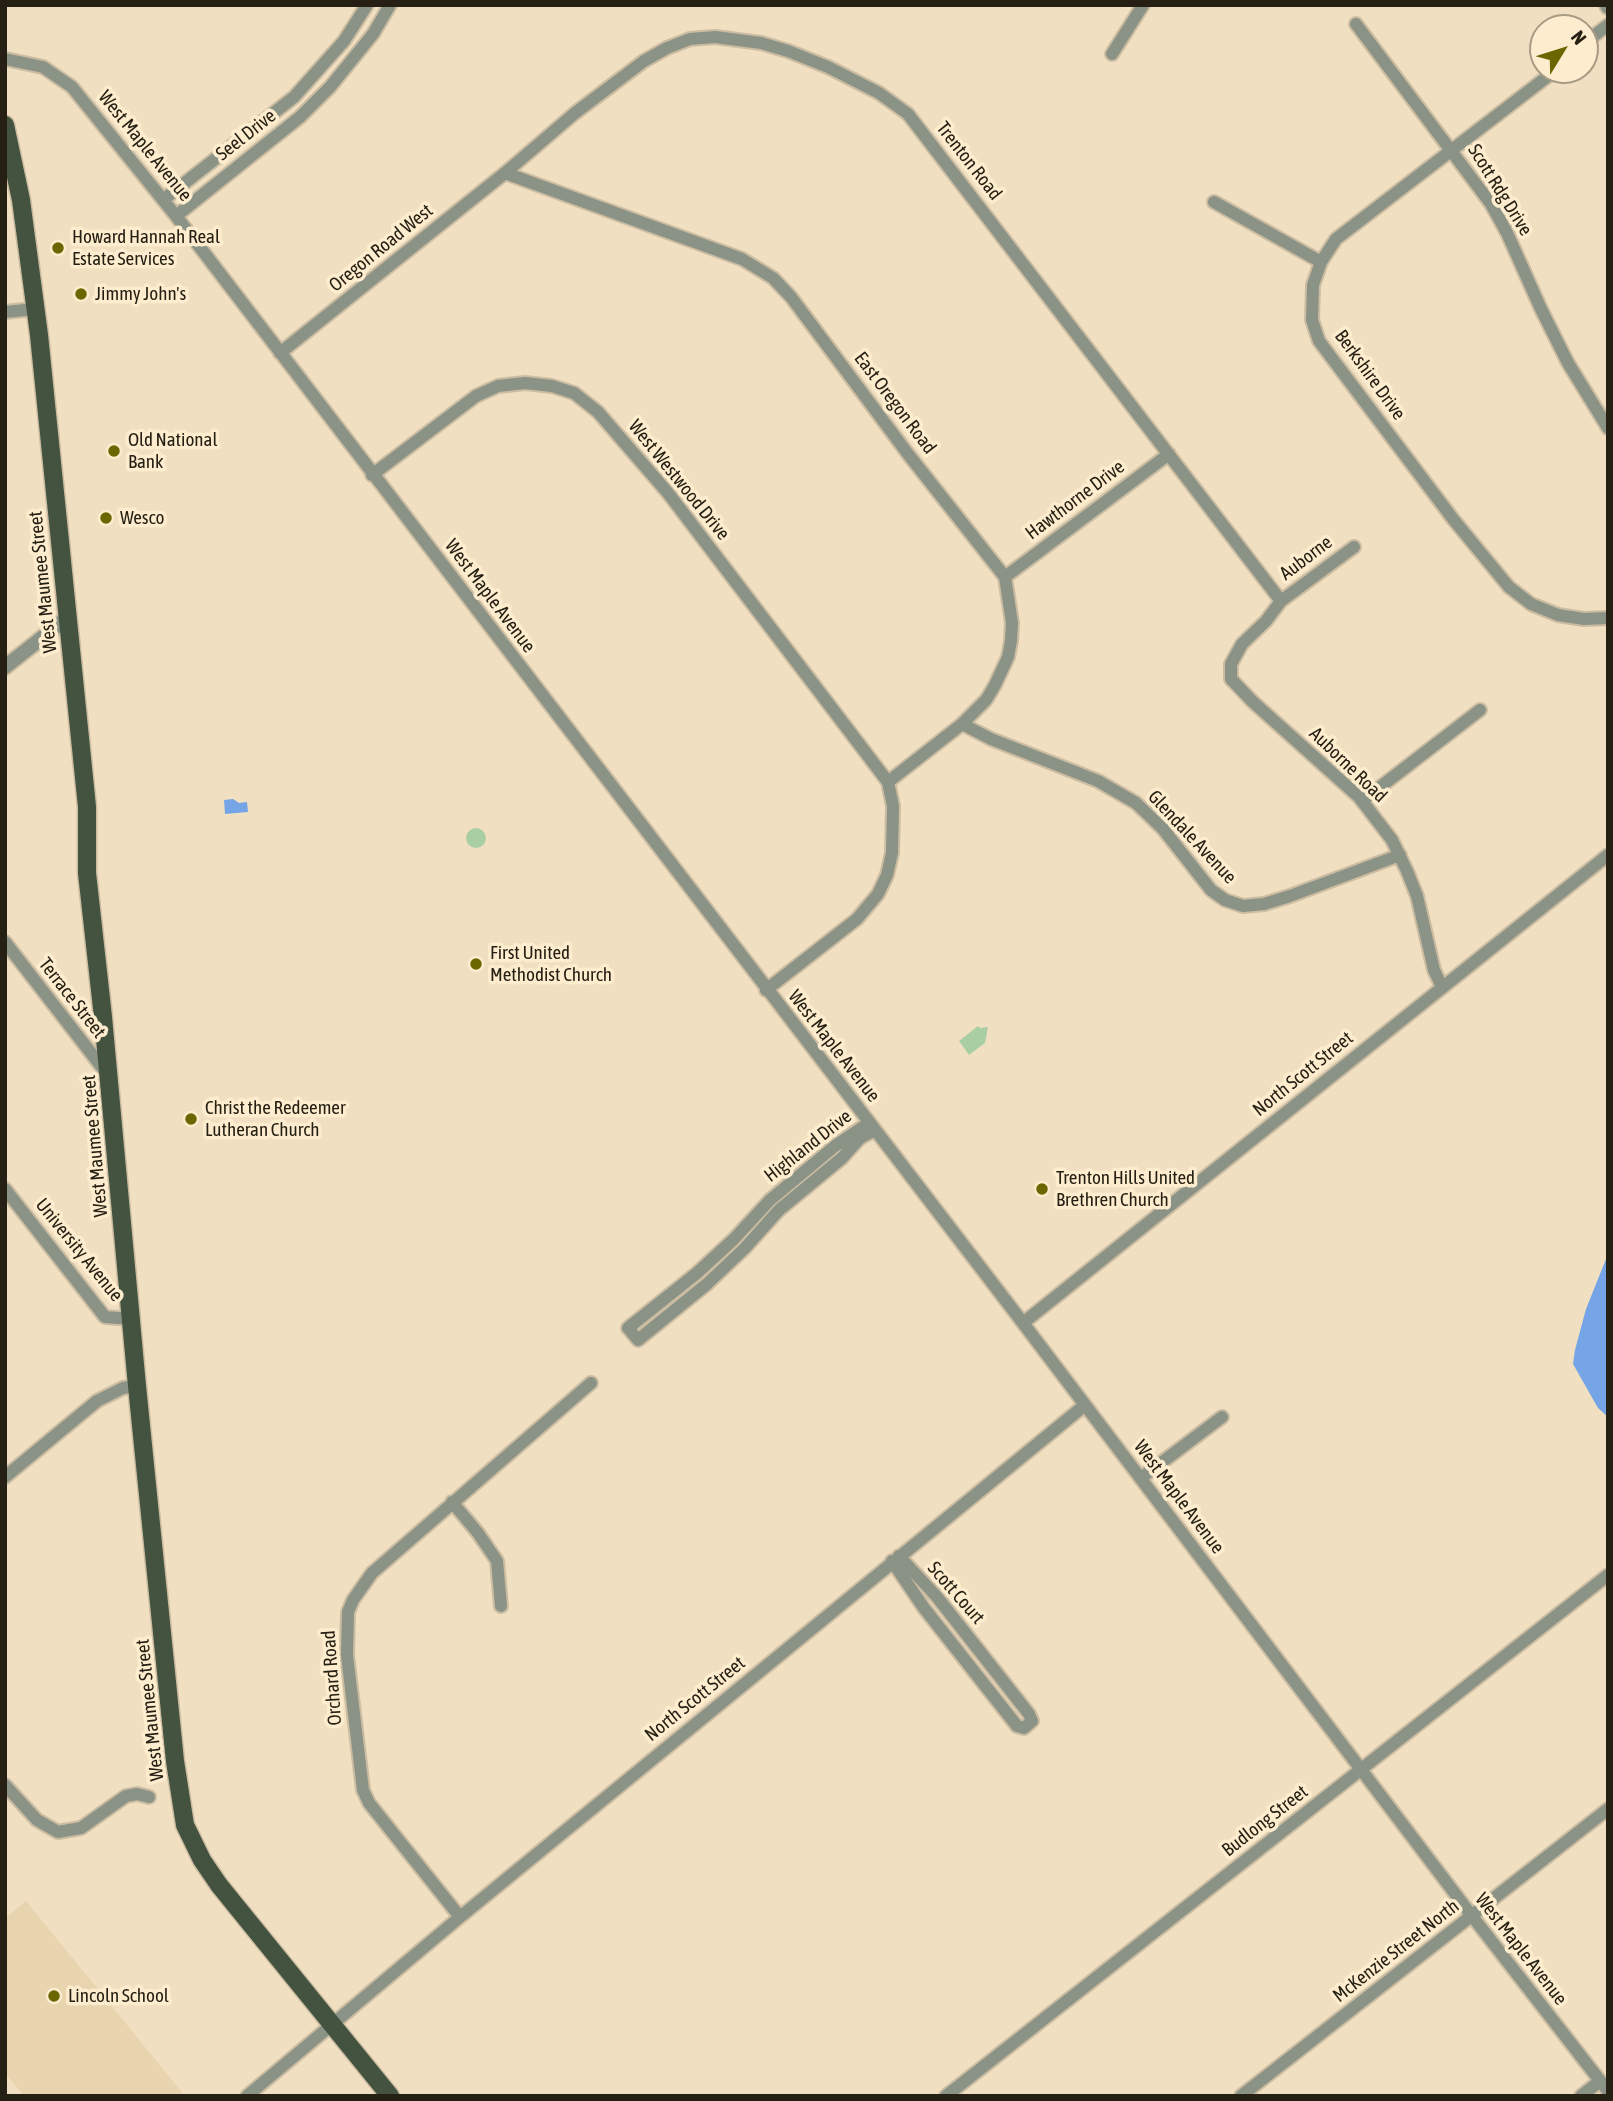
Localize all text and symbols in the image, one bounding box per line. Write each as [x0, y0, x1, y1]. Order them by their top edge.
north arrow [1529, 14, 1599, 84]
text: N [1567, 26, 1591, 48]
street label: West Maple Avenue [93, 86, 197, 206]
street label: Seel Drive [212, 105, 280, 165]
street label: Trenton Road [931, 117, 1007, 205]
street label: Scott Rdg Drive [1463, 140, 1537, 240]
street label: Oregon Road West [325, 199, 437, 297]
place label: Howard Hannah Real Estate Services [72, 226, 220, 270]
marker: Howard Hannah Real Estate Services [50, 240, 66, 256]
place label: Jimmy John's [95, 283, 186, 305]
marker: Jimmy John's [73, 286, 89, 302]
street label: Berkshire Drive [1330, 326, 1410, 424]
street label: East Oregon Road [849, 347, 941, 459]
street label: West Westwood Drive [624, 415, 734, 545]
place label: Old National Bank [128, 429, 217, 473]
marker: Old National Bank [106, 443, 122, 459]
street label: Hawthorne Drive [1021, 455, 1129, 545]
place label: Wesco [120, 507, 164, 529]
street label: West Maumee Street [24, 510, 62, 654]
marker: Wesco [98, 510, 114, 526]
street label: Auborne [1275, 531, 1337, 585]
street label: West Maple Avenue [440, 535, 540, 657]
street label: Auborne Road [1305, 723, 1391, 807]
street label: Glendale Avenue [1143, 786, 1241, 888]
place label: First United Methodist Church [490, 942, 612, 986]
street label: Terrace Street [34, 953, 110, 1043]
marker: First United Methodist Church [468, 956, 484, 972]
street label: West Maple Avenue [783, 985, 885, 1107]
street label: North Scott Street [1248, 1027, 1358, 1121]
street label: West Maumee Street [77, 1074, 113, 1218]
place label: Christ the Redeemer Lutheran Church [205, 1097, 346, 1141]
street label: Highland Drive [760, 1105, 856, 1187]
marker: Christ the Redeemer Lutheran Church [183, 1111, 199, 1127]
place label: Trenton Hills United Brethren Church [1056, 1167, 1195, 1211]
marker: Trenton Hills United Brethren Church [1034, 1181, 1050, 1197]
street label: University Avenue [30, 1194, 128, 1306]
street label: West Maple Avenue [1129, 1436, 1229, 1558]
street label: Scott Court [923, 1557, 989, 1629]
street label: Orchard Road [317, 1630, 347, 1726]
street label: West Maumee Street [131, 1638, 169, 1782]
street label: North Scott Street [640, 1652, 750, 1746]
street label: Budlong Street [1218, 1780, 1312, 1862]
street label: West Maple Avenue [1470, 1888, 1572, 2010]
street label: McKenzie Street North [1329, 1895, 1463, 2007]
place label: Lincoln School [68, 1985, 169, 2007]
marker: Lincoln School [46, 1988, 62, 2004]

